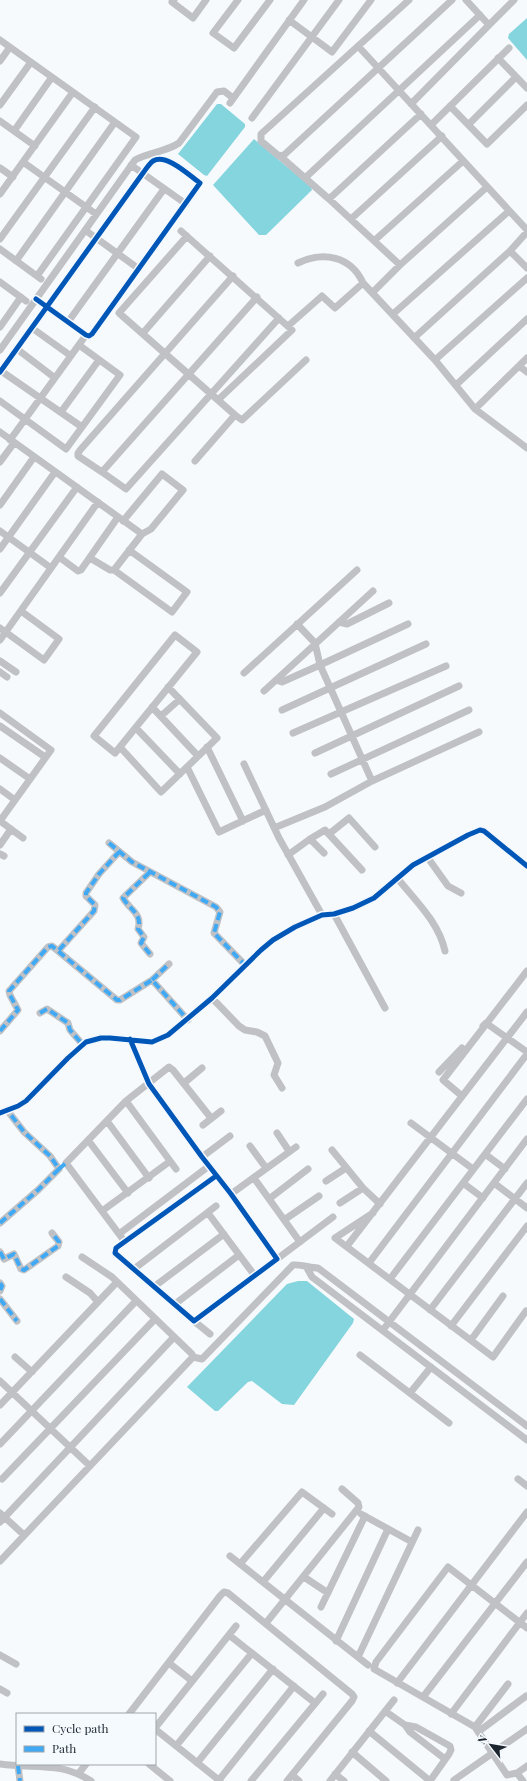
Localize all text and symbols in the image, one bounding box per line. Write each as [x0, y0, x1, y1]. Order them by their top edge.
legend [16, 1713, 156, 1765]
text: Cycle path [52, 1720, 109, 1736]
north arrow [471, 1725, 511, 1765]
text: N [474, 1732, 491, 1747]
text: Path [52, 1740, 76, 1756]

